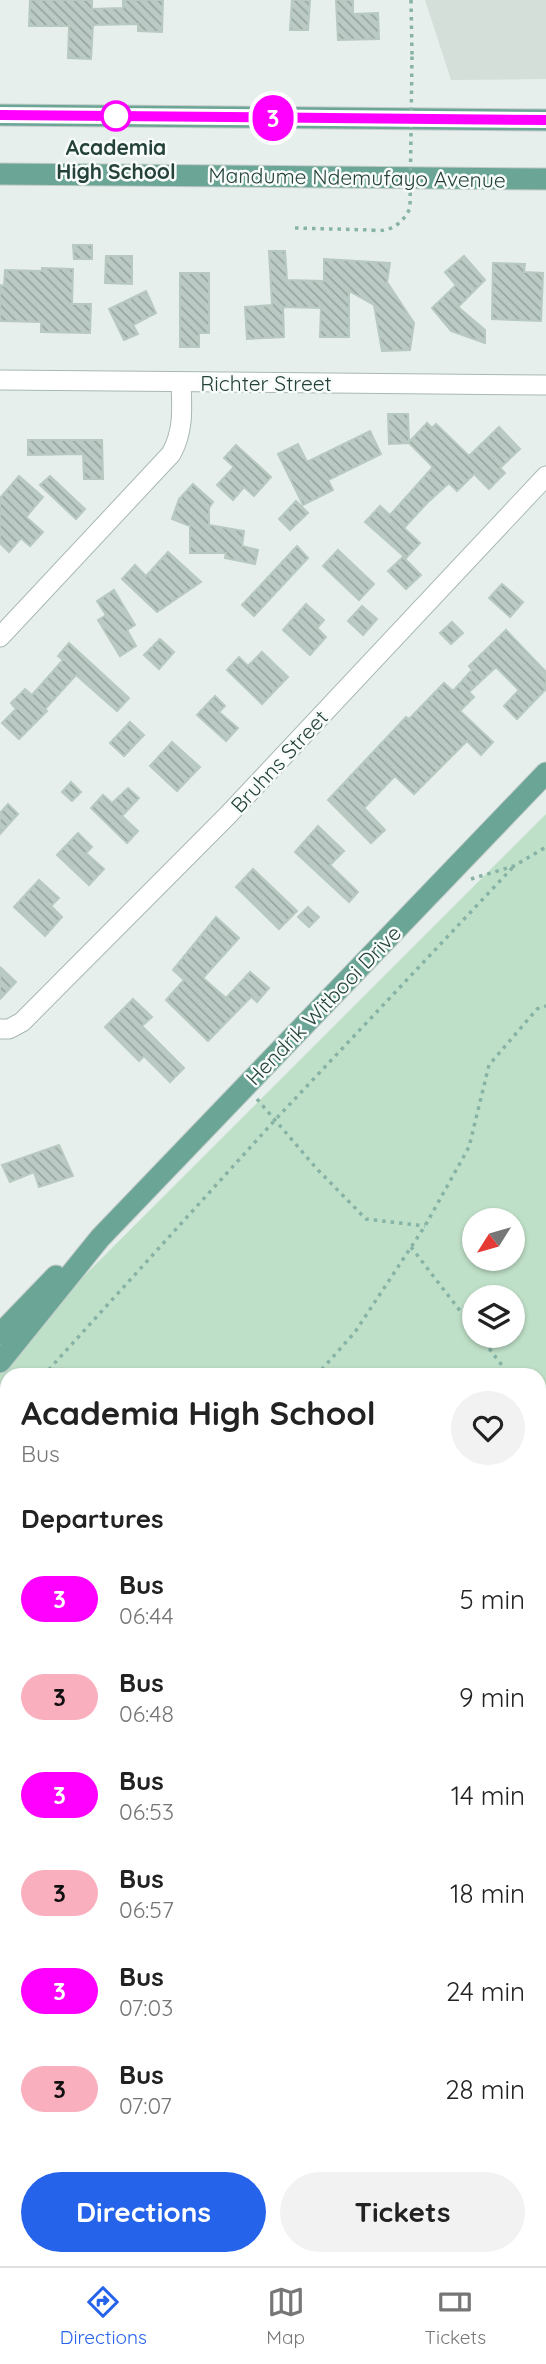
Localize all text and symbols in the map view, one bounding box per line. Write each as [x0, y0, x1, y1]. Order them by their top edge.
line badge: 3 [250, 95, 296, 141]
marker: Academia High School [101, 101, 131, 131]
text: 3 [267, 103, 279, 133]
place label: Academia High School [56, 134, 176, 184]
street label: Mandume Ndemufayo Avenue [208, 161, 506, 193]
street label: Richter Street [200, 370, 332, 396]
street label: Bruhns Street [225, 704, 333, 818]
street label: Hendrik Witbooi Drive [240, 920, 406, 1090]
north arrow [462, 1208, 525, 1270]
map controls [462, 1208, 525, 1348]
button: layers [462, 1285, 525, 1348]
button: heart [451, 1391, 525, 1465]
text: Academia High School [21, 1392, 376, 1433]
text: Bus [21, 1439, 60, 1468]
text: Departures [21, 1502, 164, 1535]
text: Bus [119, 1568, 164, 1601]
text: 5 min [459, 1583, 525, 1616]
text: 3 [53, 1584, 66, 1614]
text: 06:44 [119, 1601, 174, 1630]
text: Bus [119, 1666, 164, 1699]
text: 9 min [459, 1681, 525, 1714]
text: 3 [53, 1682, 66, 1712]
text: 06:48 [119, 1699, 174, 1728]
text: Bus [119, 1764, 164, 1797]
text: 14 min [451, 1779, 525, 1812]
text: 3 [53, 1780, 66, 1810]
text: 06:53 [119, 1797, 174, 1826]
text: Bus [119, 1862, 164, 1895]
text: 18 min [450, 1877, 525, 1910]
text: 3 [53, 1878, 66, 1908]
text: 06:57 [119, 1895, 174, 1924]
text: Bus [119, 1960, 164, 1993]
text: 24 min [446, 1975, 525, 2008]
text: 3 [53, 1976, 66, 2006]
text: 07:03 [119, 1993, 173, 2022]
text: Bus [119, 2058, 164, 2091]
text: 28 min [445, 2073, 525, 2106]
text: 3 [53, 2074, 66, 2104]
text: 07:07 [119, 2091, 172, 2120]
button: Directions [21, 2172, 266, 2252]
button: Tickets [280, 2172, 525, 2252]
tab: Directions [60, 2283, 147, 2349]
tab: Map [266, 2283, 305, 2349]
tab: Tickets [425, 2283, 486, 2349]

